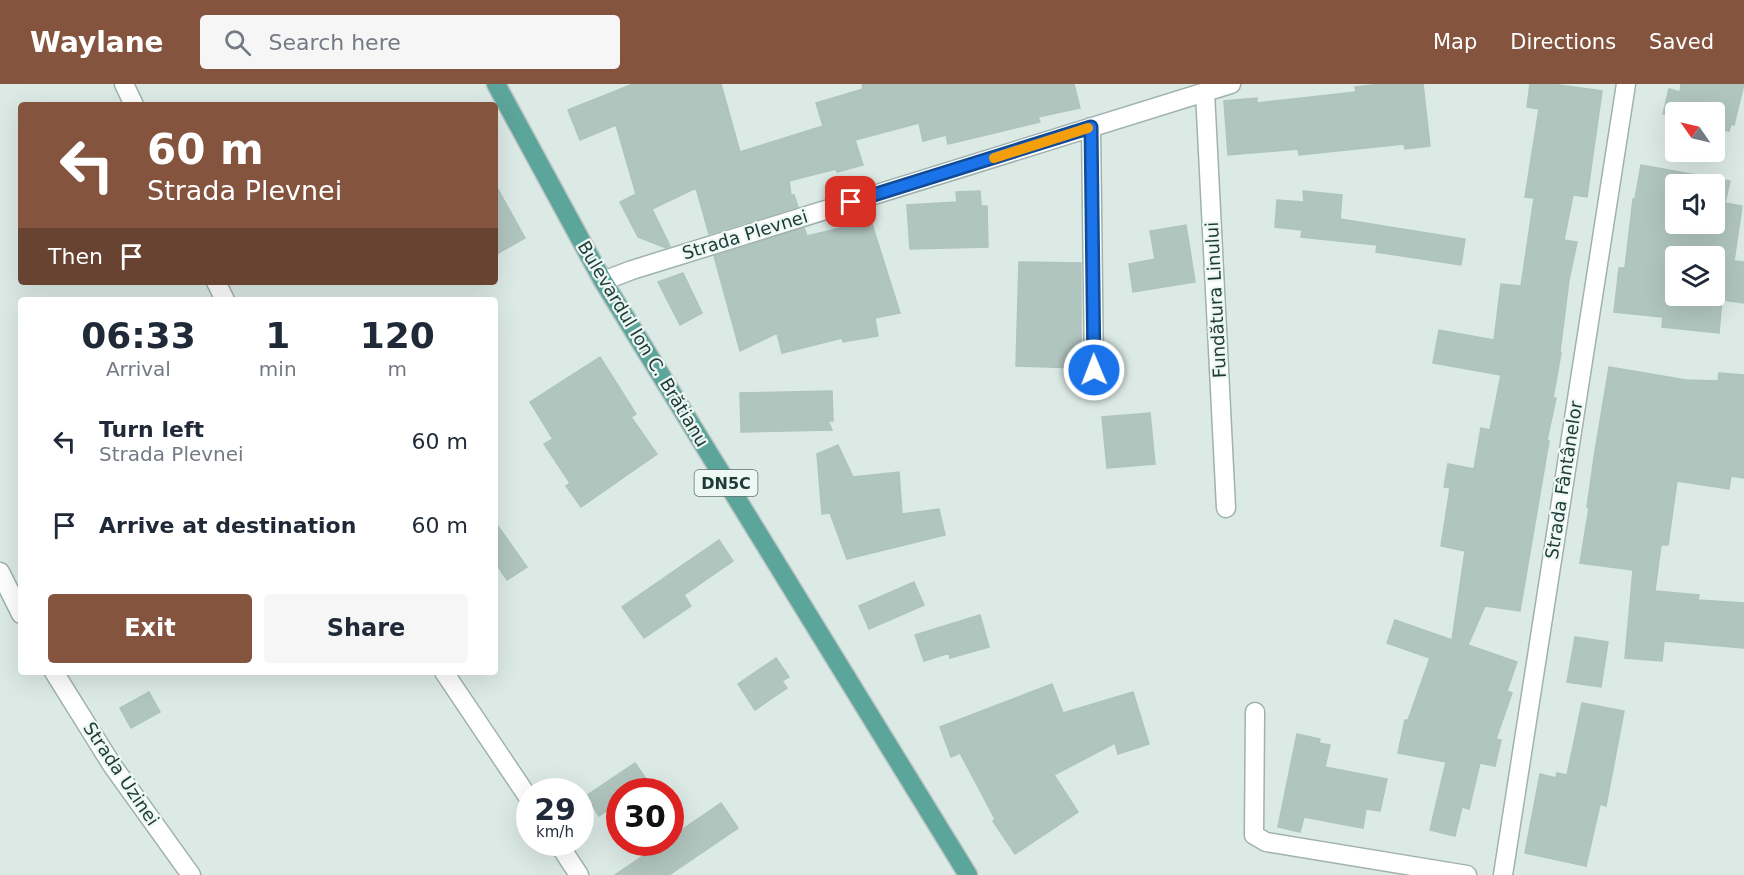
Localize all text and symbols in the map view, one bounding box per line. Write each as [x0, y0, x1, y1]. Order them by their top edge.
search box [200, 15, 620, 69]
text: Waylane [30, 26, 164, 59]
icon: search [221, 26, 254, 59]
text: Search here [269, 30, 401, 55]
text: Map [1433, 30, 1477, 54]
text: Directions [1510, 30, 1616, 54]
text: Saved [1649, 30, 1714, 54]
north arrow [1665, 102, 1725, 162]
map controls [1665, 102, 1725, 306]
text: 60 m [147, 125, 264, 174]
icon: left [48, 126, 126, 204]
button: sound [1665, 174, 1725, 234]
text: Strada Plevnei [147, 175, 342, 206]
pin [825, 176, 876, 227]
icon: arrive [834, 185, 867, 218]
street label: Strada Plevnei [680, 205, 810, 264]
street label: Fundătura Linului [1201, 221, 1230, 379]
street label: Bulevardul Ion C. Brătianu [574, 237, 713, 450]
icon: arrive [115, 240, 148, 273]
text: Then [48, 244, 103, 269]
button: layers [1665, 246, 1725, 306]
text: 06:33 [81, 315, 196, 356]
text: 1 [265, 315, 290, 356]
text: 120 [360, 315, 435, 356]
position arrow [1062, 338, 1126, 402]
text: Arrival [106, 357, 171, 381]
text: min [259, 357, 297, 381]
text: m [388, 357, 407, 381]
street label: Strada Fântânelor [1541, 399, 1587, 561]
text: Turn left [99, 417, 204, 442]
icon: left [48, 425, 81, 458]
text: 60 m [412, 429, 468, 454]
text: Strada Plevnei [99, 442, 244, 466]
road number: DN5C [694, 470, 758, 496]
icon: arrive [48, 509, 81, 542]
text: Arrive at destination [99, 513, 356, 538]
text: 60 m [412, 513, 468, 538]
button: Exit [48, 594, 252, 663]
button: Share [264, 594, 468, 663]
street label: Strada Uzinei [79, 718, 164, 829]
speed limit sign: 30 [606, 778, 684, 856]
text: 29 [534, 792, 576, 827]
text: km/h [536, 823, 574, 841]

